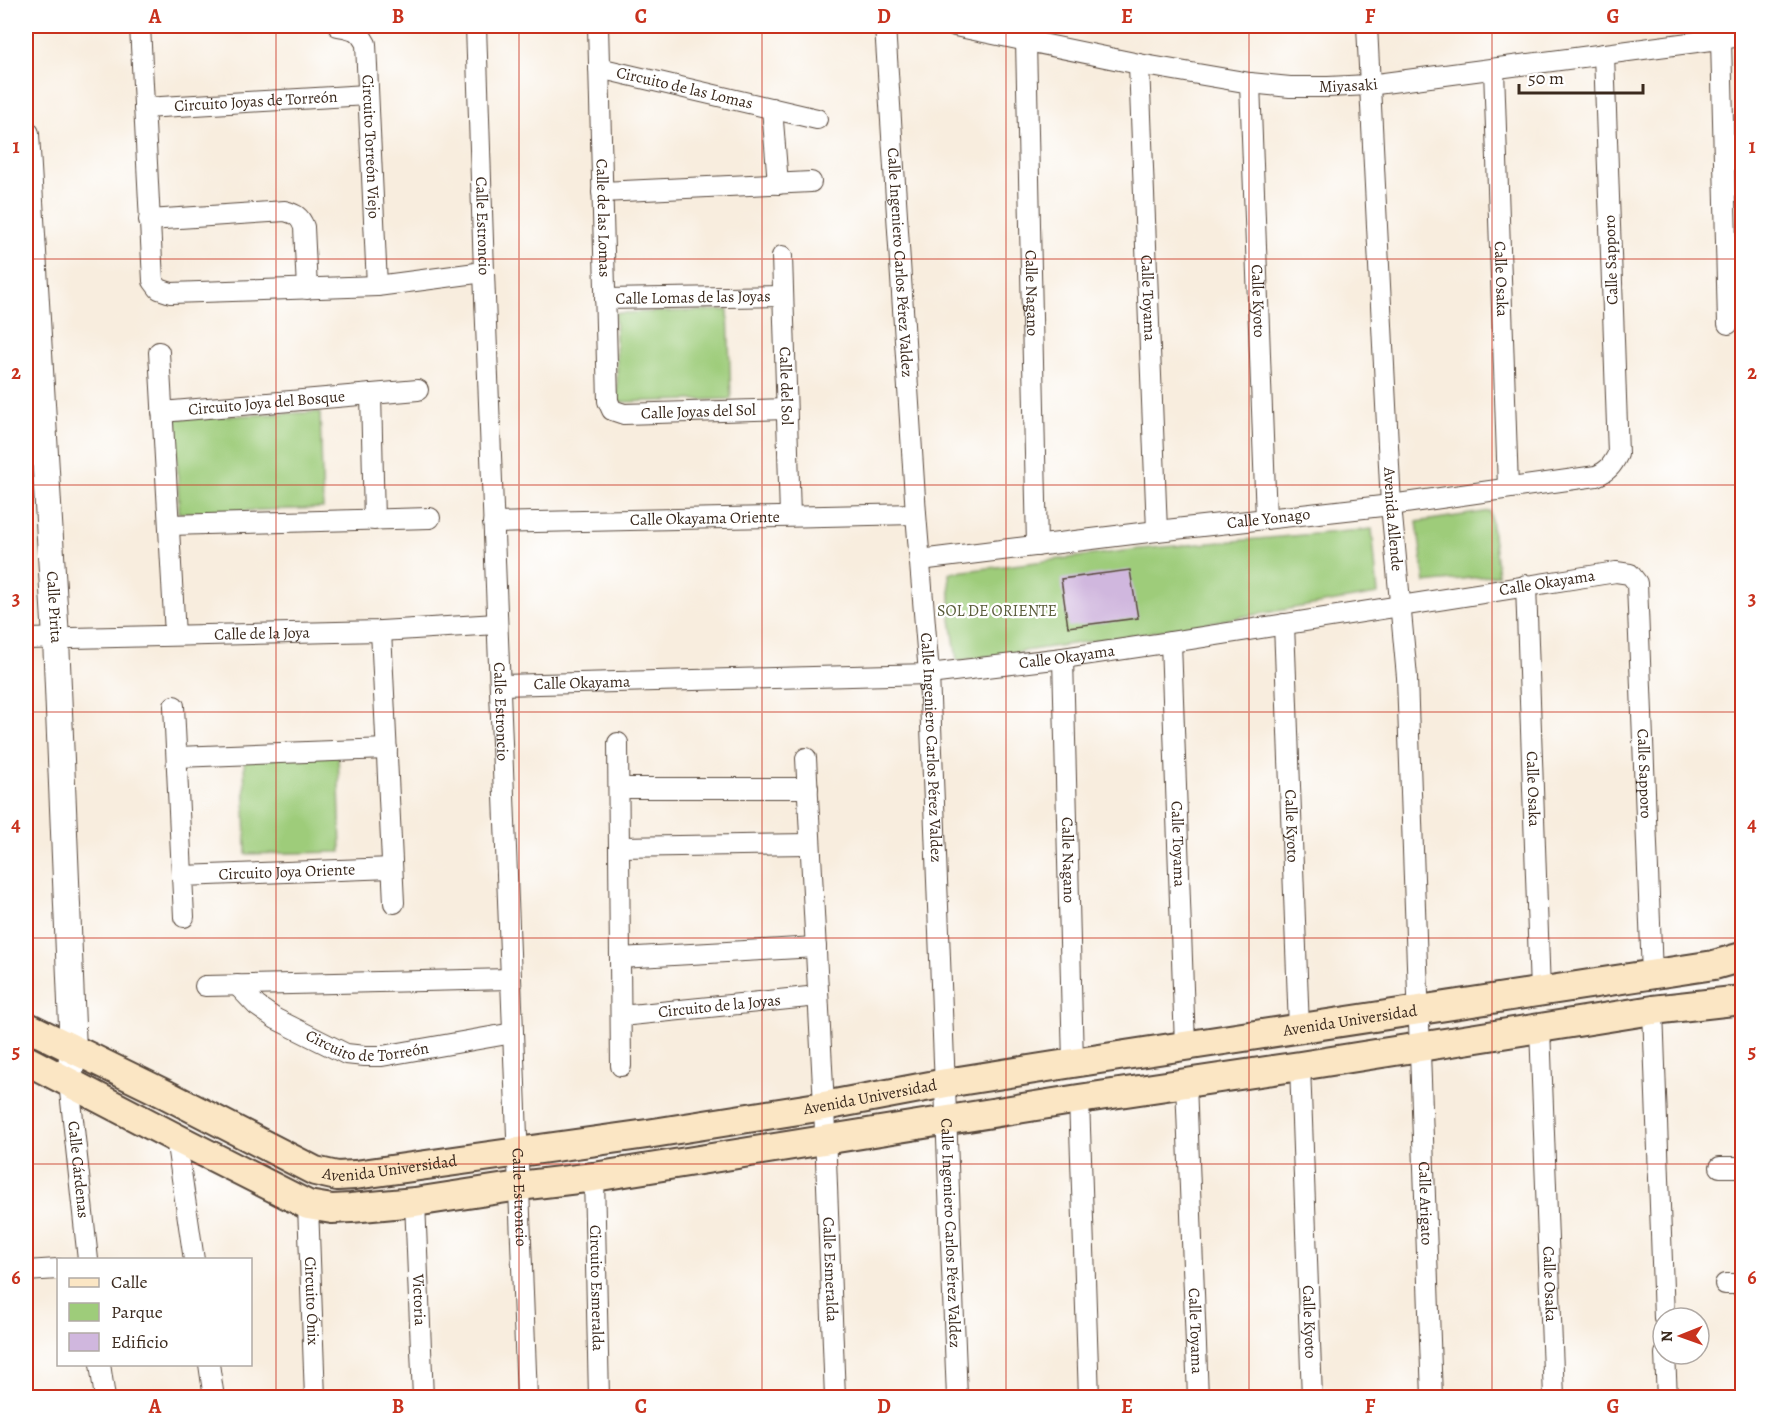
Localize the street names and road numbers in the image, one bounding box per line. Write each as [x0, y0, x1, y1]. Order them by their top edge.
street label: Circuito de las Lomas [614, 61, 755, 115]
street label: Miyasaki [1319, 73, 1379, 98]
street label: Circuito Torreón Viejo [356, 74, 385, 219]
street label: Circuito Joyas de Torreón [174, 86, 338, 117]
street label: Calle Ingeniero Carlos Pérez Valdez [882, 147, 918, 378]
street label: Calle de las Lomas [591, 158, 616, 278]
street label: Calle Estroncio [470, 176, 495, 276]
street label: Calle Sapporo [1598, 215, 1624, 305]
street label: Calle Osaka [1489, 241, 1513, 318]
street label: Calle Nagano [1020, 250, 1043, 336]
street label: Calle Toyama [1135, 254, 1161, 342]
street label: Calle Kyoto [1246, 264, 1270, 338]
street label: Calle Lomas de las Joyas [615, 285, 771, 310]
street label: Calle del Sol [774, 346, 798, 426]
street label: Circuito Joya del Bosque [187, 385, 346, 421]
street label: Calle Joyas del Sol [641, 399, 756, 424]
street label: Avenida Allende [1378, 466, 1408, 572]
street label: Calle Yonago [1226, 503, 1311, 534]
street label: Calle Okayama Oriente [630, 506, 780, 531]
street label: Calle Okayama [1498, 564, 1597, 601]
street label: Calle Pirita [41, 570, 67, 644]
street label: Calle de la Joya [214, 622, 311, 646]
street label: Calle Ingeniero Carlos Pérez Valdez [915, 632, 947, 863]
street label: Calle Okayama [1018, 639, 1117, 674]
street label: Calle Estroncio [488, 662, 514, 761]
street label: Calle Okayama [533, 671, 631, 695]
street label: Calle Sapporo [1632, 728, 1657, 819]
street label: Calle Osaka [1521, 751, 1545, 828]
street label: Calle Kyoto [1279, 789, 1304, 863]
street label: Calle Toyama [1166, 800, 1191, 888]
street label: Calle Nagano [1056, 817, 1080, 903]
street label: Circuito Joya Oriente [218, 858, 356, 886]
street label: Circuito de la Joyas [657, 989, 782, 1023]
street label: Avenida Universidad [1281, 999, 1419, 1042]
street label: Circuito de Torreón [302, 1025, 431, 1067]
street label: Avenida Universidad [801, 1074, 939, 1120]
street label: Calle Ingeniero Carlos Pérez Valdez [935, 1118, 966, 1348]
street label: Calle Cárdenas [62, 1120, 94, 1219]
street label: Calle Estroncio [506, 1147, 532, 1247]
street label: Avenida Universidad [319, 1150, 459, 1187]
street label: Calle Arigato [1413, 1161, 1438, 1246]
street label: Calle Esmeralda [817, 1216, 843, 1323]
street label: Circuito Esmeralda [584, 1225, 609, 1352]
street label: Calle Osaka [1537, 1246, 1562, 1323]
street label: Circuito Ónix [299, 1256, 324, 1346]
street label: Victoria [407, 1273, 431, 1327]
street label: Calle Kyoto [1297, 1285, 1322, 1359]
street label: Calle Toyama [1183, 1287, 1208, 1375]

